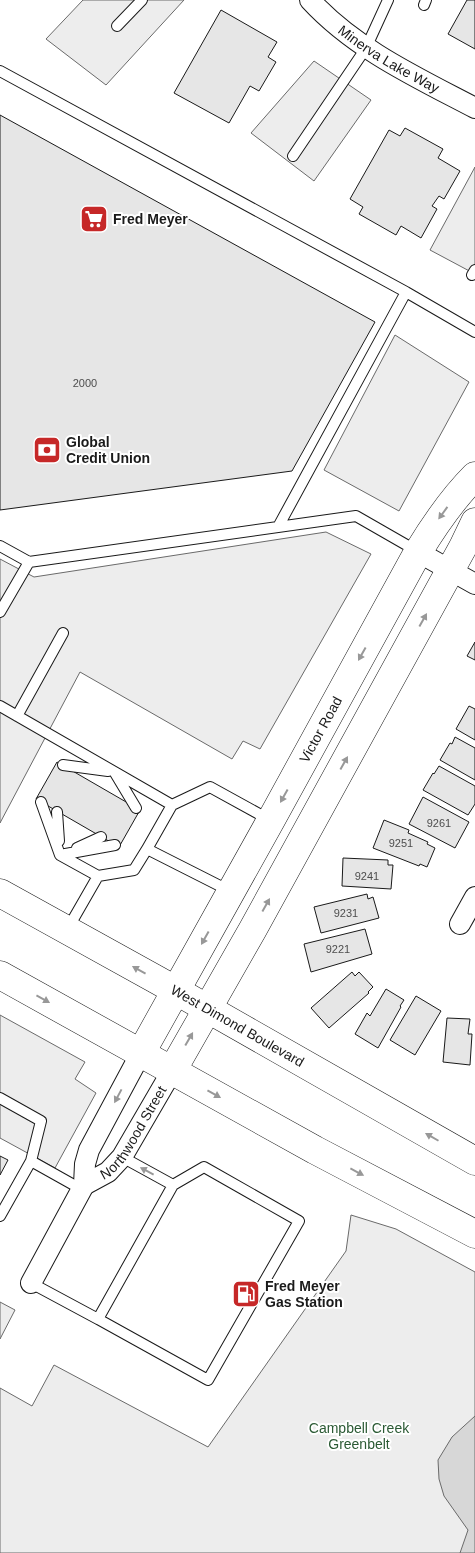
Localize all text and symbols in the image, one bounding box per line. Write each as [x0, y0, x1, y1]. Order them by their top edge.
street label: Minerva Lake Way [335, 22, 442, 96]
supermarket icon: Fred Meyer [79, 204, 109, 234]
place label: Fred Meyer [113, 211, 188, 227]
house number: 2000 [73, 377, 97, 389]
place label: Global Credit Union [66, 434, 150, 466]
bank icon: Global Credit Union [32, 435, 62, 465]
one-way arrow [438, 506, 448, 520]
one-way arrow [418, 614, 427, 627]
one-way arrow [358, 647, 366, 661]
street label: Victor Road [296, 694, 345, 765]
one-way arrow [340, 755, 348, 770]
one-way arrow [280, 789, 288, 804]
house number: 9261 [427, 817, 451, 829]
house number: 9251 [389, 837, 413, 849]
house number: 9241 [355, 870, 379, 882]
one-way arrow [262, 898, 270, 912]
house number: 9231 [334, 907, 358, 919]
one-way arrow [201, 931, 209, 946]
house number: 9221 [326, 943, 350, 955]
one-way arrow [133, 965, 146, 974]
street label: West Dimond Boulevard [168, 981, 307, 1070]
one-way arrow [35, 995, 50, 1003]
one-way arrow [185, 1033, 194, 1046]
street label: Northwood Street [97, 1083, 170, 1183]
one-way arrow [113, 1089, 122, 1103]
one-way arrow [207, 1090, 222, 1098]
one-way arrow [425, 1133, 440, 1141]
one-way arrow [140, 1167, 155, 1175]
one-way arrow [350, 1168, 364, 1176]
place label: Fred Meyer Gas Station [265, 1278, 343, 1310]
fuel station icon: Fred Meyer Gas Station [231, 1279, 261, 1309]
park label: Campbell Creek Greenbelt [309, 1420, 410, 1452]

